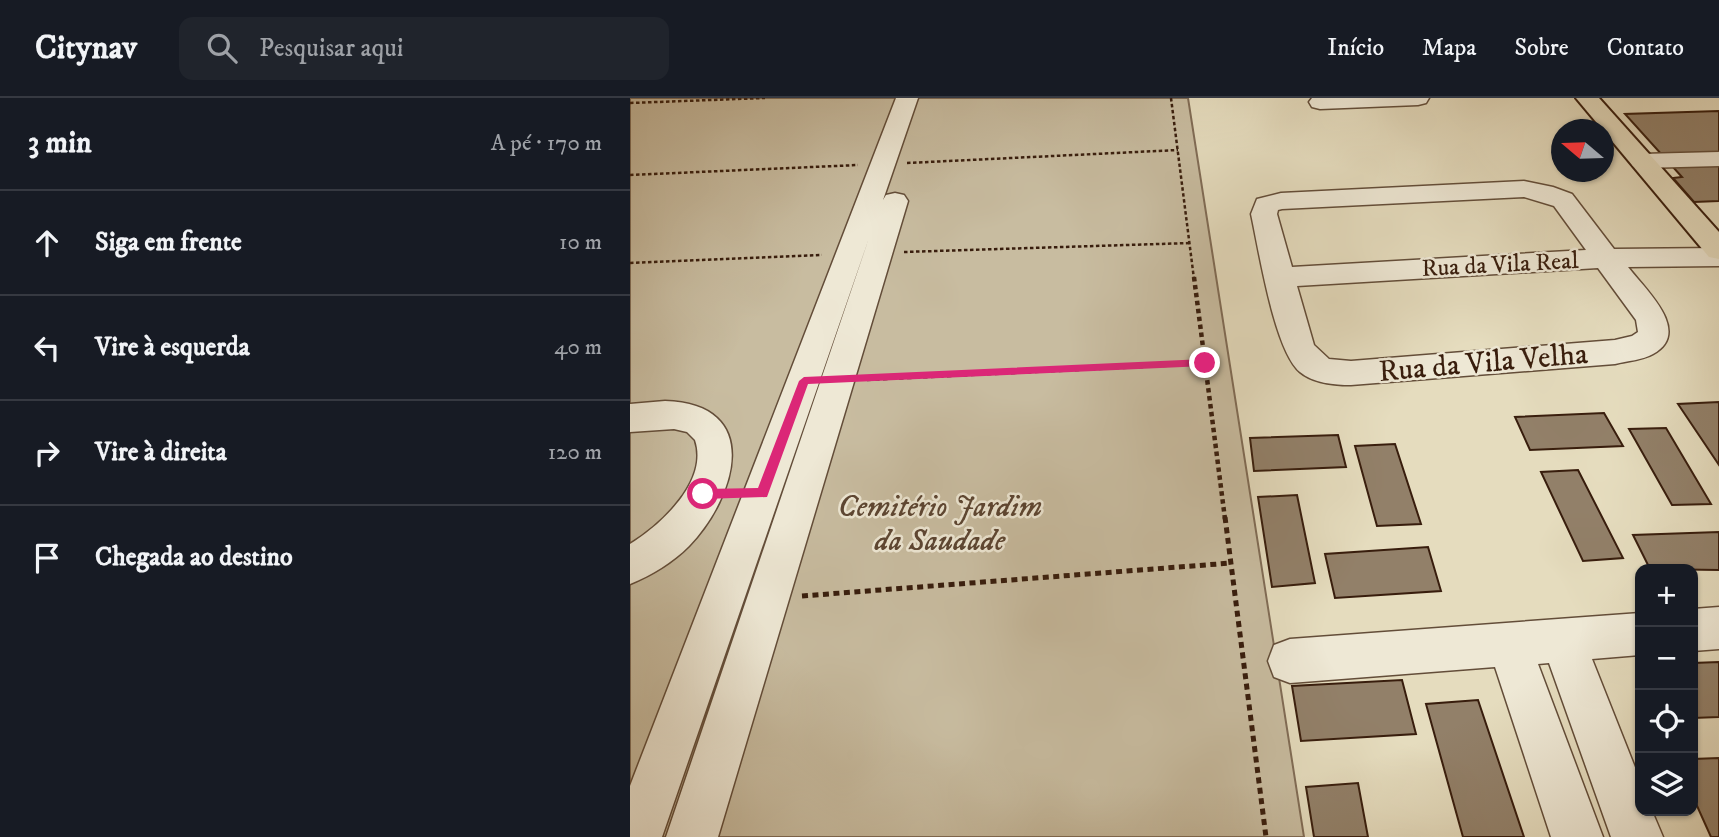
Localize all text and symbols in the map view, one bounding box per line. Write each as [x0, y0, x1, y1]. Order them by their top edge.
search box [179, 17, 669, 80]
text: Citynav [35, 28, 137, 69]
icon: search [203, 29, 241, 67]
text: Pesquisar aqui [259, 32, 404, 65]
text: Início [1327, 33, 1384, 63]
text: Mapa [1422, 33, 1476, 63]
text: Sobre [1514, 33, 1569, 63]
text: Contato [1607, 33, 1684, 63]
north arrow [1551, 119, 1614, 182]
text: 3 min [28, 125, 92, 162]
text: A pé · 170 m [491, 129, 602, 158]
icon: ahead [28, 224, 66, 262]
text: Siga em frente [95, 226, 242, 259]
text: 10 m [559, 228, 602, 257]
street label: Rua da Vila Real [1421, 246, 1580, 284]
icon: left [28, 329, 66, 367]
text: Vire à esquerda [95, 331, 250, 364]
text: 40 m [554, 333, 602, 362]
street label: Rua da Vila Velha [1377, 336, 1589, 391]
route end [1189, 347, 1220, 378]
icon: right [28, 434, 66, 472]
text: Vire à direita [95, 436, 227, 469]
text: 120 m [548, 438, 602, 467]
route start [687, 478, 718, 509]
park label: Cemitério Jardim da Saudade [838, 489, 1042, 560]
icon: arrive [28, 539, 66, 577]
text: Chegada ao destino [95, 541, 293, 574]
map controls [1635, 564, 1698, 816]
button: + [1635, 564, 1698, 627]
button: − [1635, 627, 1698, 690]
button: locate [1635, 690, 1698, 753]
button: layers [1635, 753, 1698, 816]

